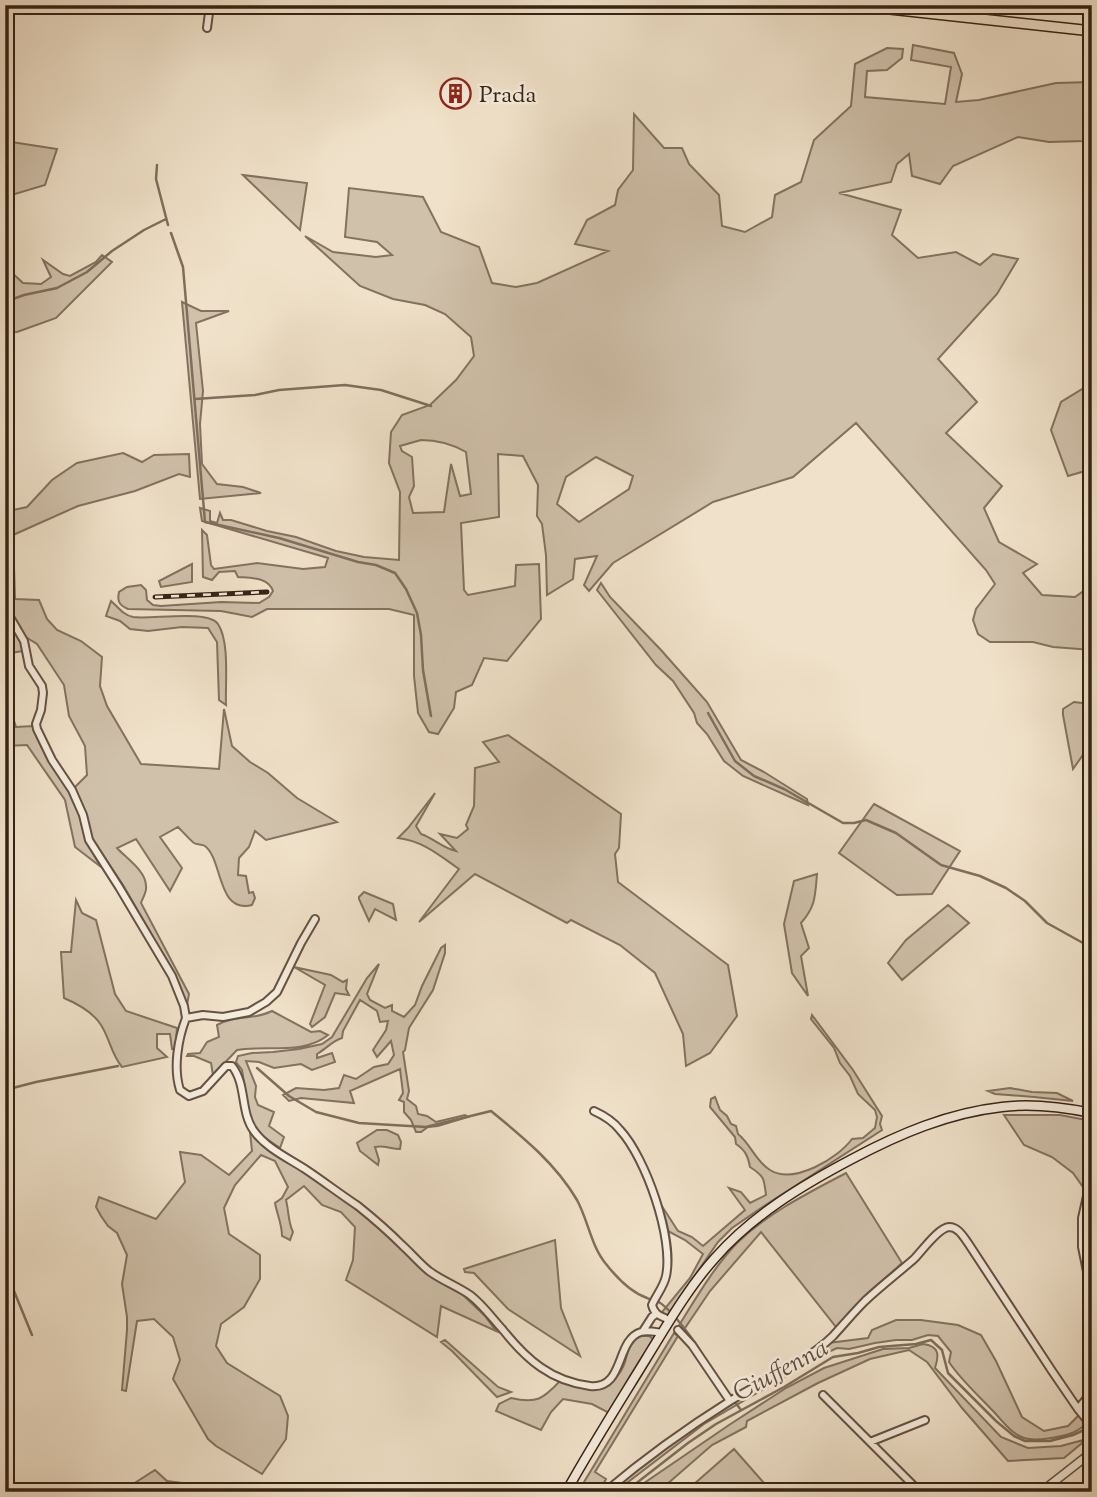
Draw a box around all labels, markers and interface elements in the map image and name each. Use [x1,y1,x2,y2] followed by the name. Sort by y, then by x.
[439,77,473,111] building icon: Prada
[479,79,537,113] place label: Prada
[727,1331,836,1412] water label: Ciuffenna

